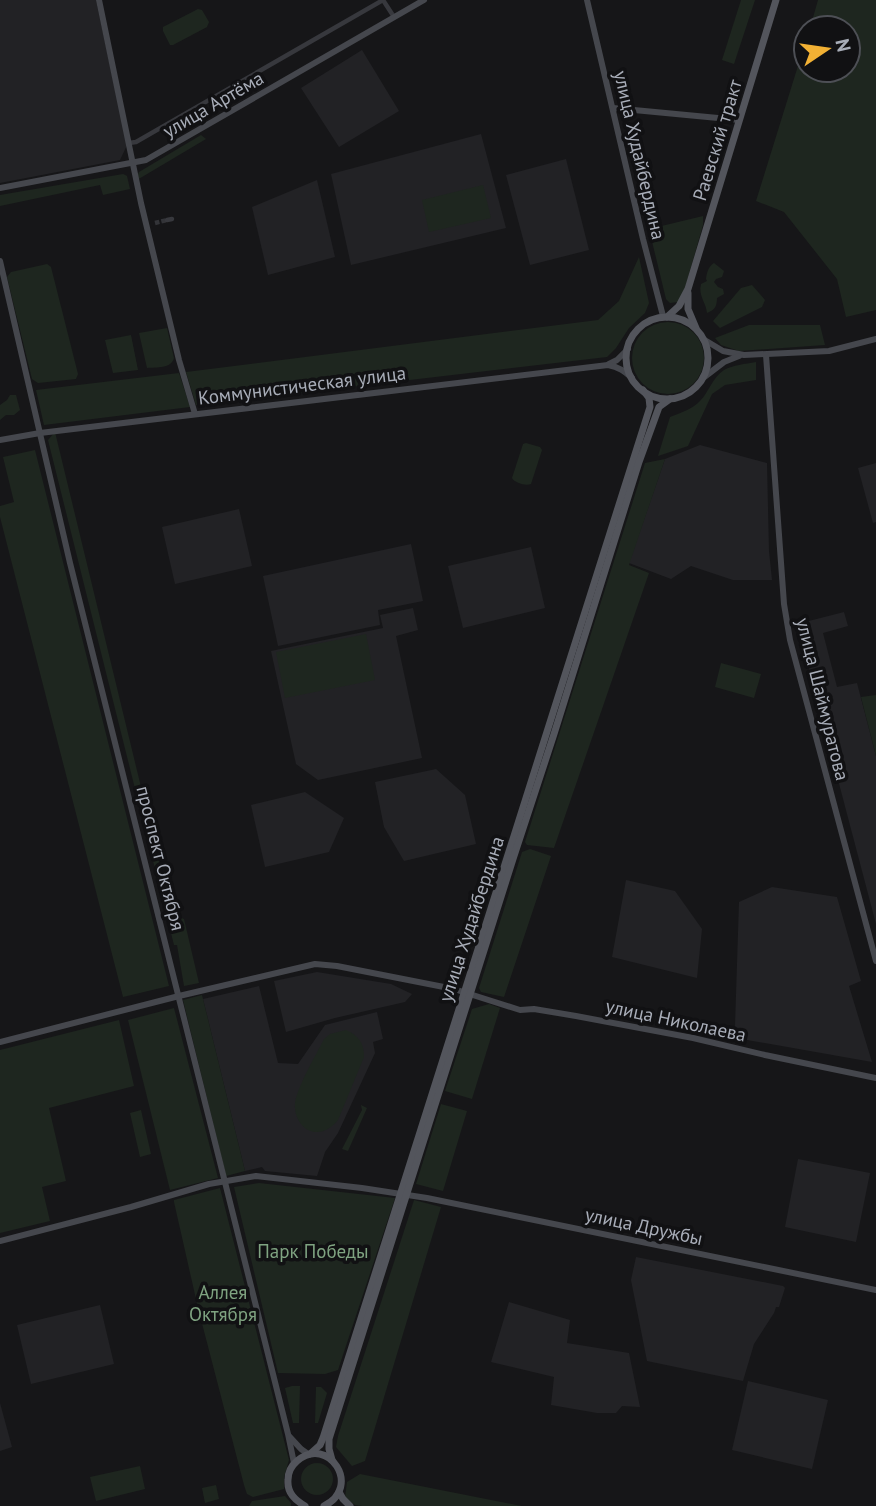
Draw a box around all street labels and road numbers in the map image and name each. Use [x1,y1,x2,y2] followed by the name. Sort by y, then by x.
[158,65,268,143] street label: улица Артёма
[609,68,671,242] street label: улица Худайбердина
[687,76,747,204] street label: Раевский тракт
[197,360,407,410] street label: Коммунистическая улица
[791,615,855,783] street label: улица Шаймуратова
[131,783,191,933] street label: проспект Октября
[433,833,509,1005] street label: улица Худайбердина
[604,993,748,1047] street label: улица Николаева
[583,1202,705,1250] street label: улица Дружбы

